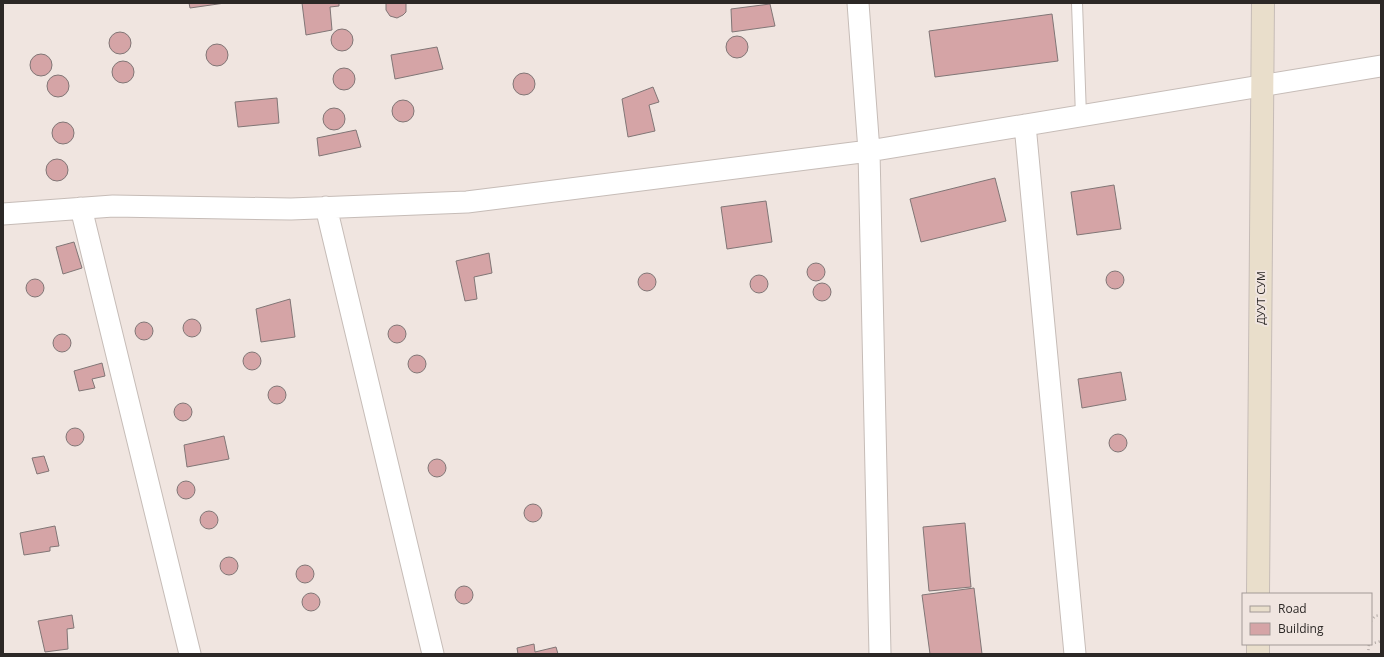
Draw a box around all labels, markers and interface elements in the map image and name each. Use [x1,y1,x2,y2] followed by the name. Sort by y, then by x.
[1253,271,1268,325] street label: ДУУТ СУМ
[1242,593,1372,645] legend
[1278,600,1307,617] text: Road
[1278,620,1324,637] text: Building

